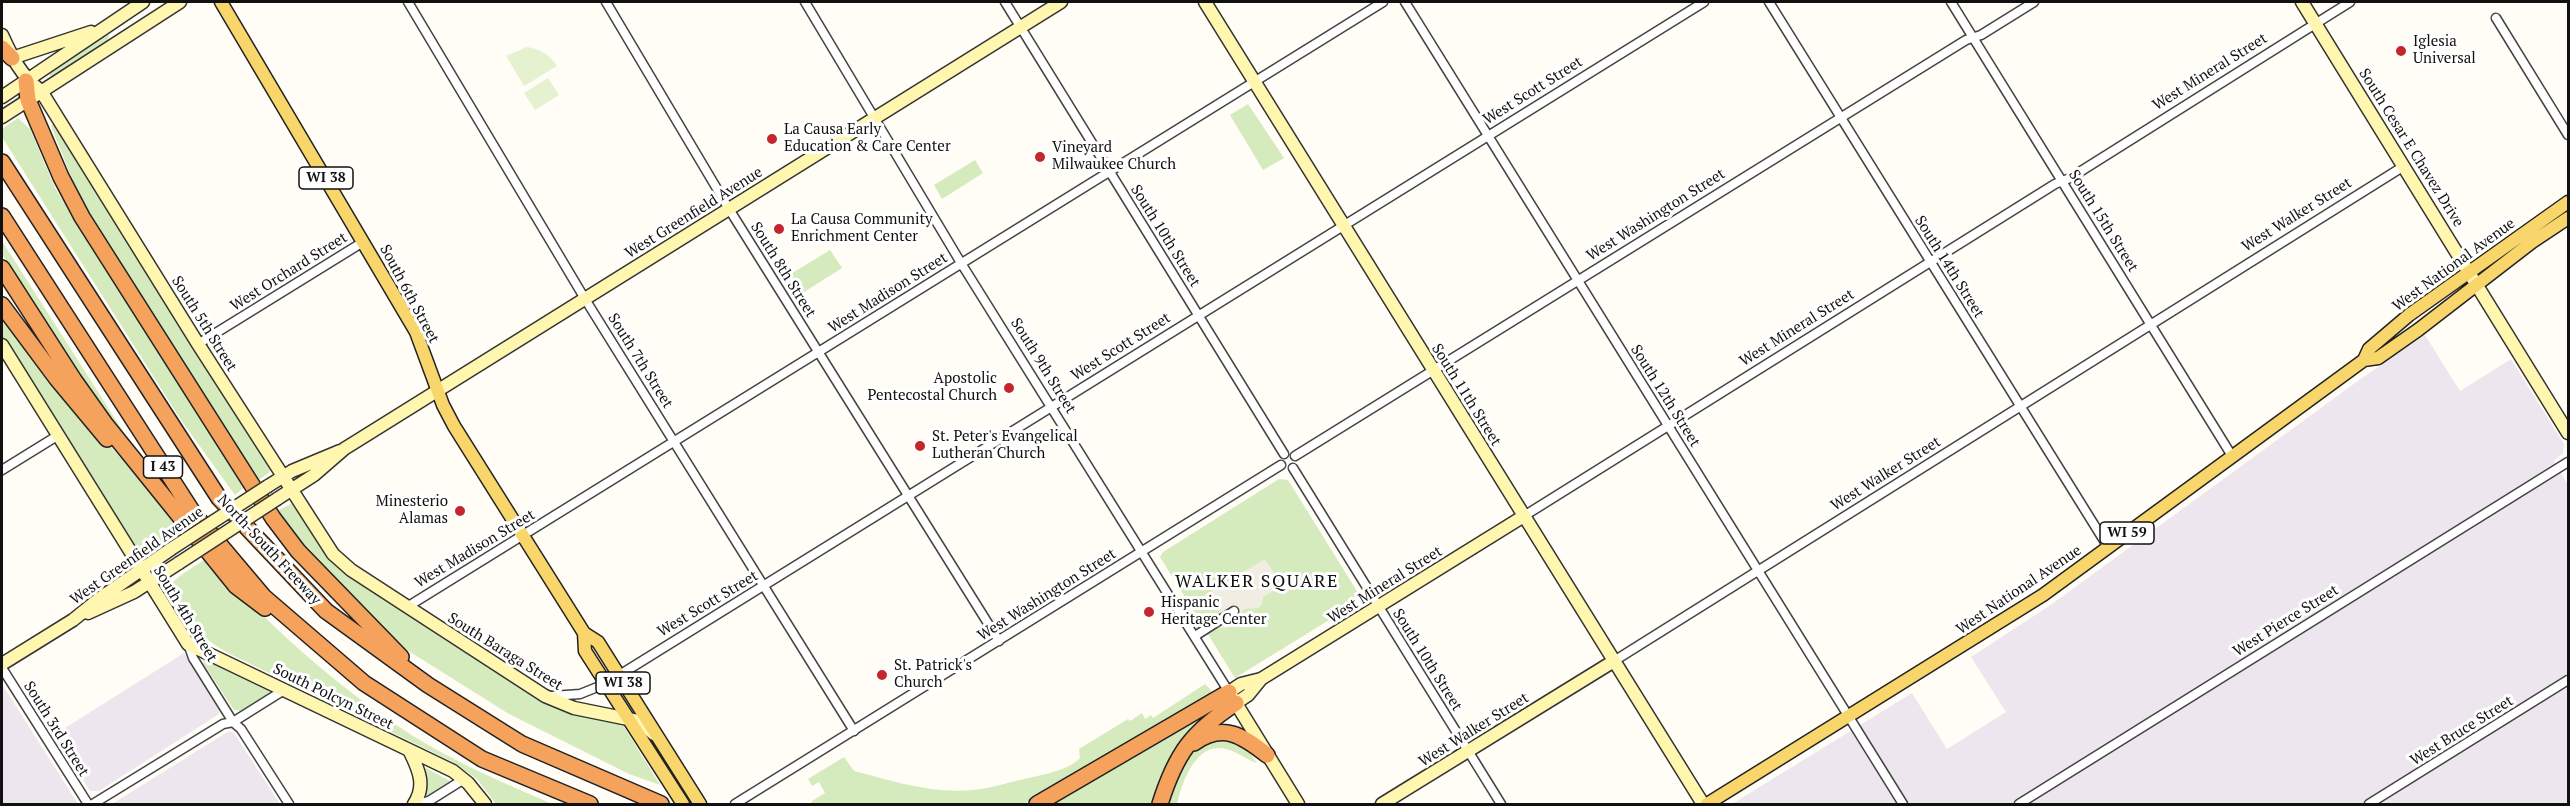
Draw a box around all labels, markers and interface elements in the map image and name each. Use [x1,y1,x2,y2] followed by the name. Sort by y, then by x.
[2149,29,2271,115] street label: West Mineral Street
[2413,33,2476,68] place label: Iglesia Universal
[2394,44,2408,58] marker: Iglesia Universal
[1480,53,1586,129] street label: West Scott Street
[2355,66,2467,230] street label: South Cesar E Chavez Drive
[784,121,951,156] place label: La Causa Early Education & Care Center
[765,132,779,146] marker: La Causa Early Education & Care Center
[1052,139,1176,174] place label: Vineyard Milwaukee Church
[1033,150,1047,164] marker: Vineyard Milwaukee Church
[622,163,766,263] street label: West Greenfield Avenue
[1583,165,1729,265] street label: West Washington Street
[299,167,353,189] road number: WI 38
[2064,167,2142,275] street label: South 15th Street
[2239,174,2355,256] street label: West Walker Street
[1126,182,1204,290] street label: South 10th Street
[791,211,933,246] place label: La Causa Community Enrichment Center
[1910,213,1988,321] street label: South 14th Street
[2389,215,2519,315] street label: West National Avenue
[746,219,820,321] street label: South 8th Street
[772,222,786,236] marker: La Causa Community Enrichment Center
[227,229,351,315] street label: West Orchard Street
[375,242,443,346] street label: South 6th Street
[825,249,951,337] street label: West Madison Street
[167,273,241,375] street label: South 5th Street
[1736,285,1858,371] street label: West Mineral Street
[1068,309,1174,385] street label: West Scott Street
[604,310,676,412] street label: South 7th Street
[1006,315,1080,417] street label: South 9th Street
[1427,341,1505,449] street label: South 11th Street
[1626,342,1704,450] street label: South 12th Street
[868,370,997,405] place label: Apostolic Pentecostal Church
[1002,381,1016,395] marker: Apostolic Pentecostal Church
[932,428,1078,463] place label: St. Peter's Evangelical Lutheran Church
[1828,433,1944,515] street label: West Walker Street
[913,439,927,453] marker: St. Peter's Evangelical Lutheran Church
[144,456,182,478] road number: I 43
[213,491,325,609] street label: North-South Freeway
[376,493,448,528] place label: Minesterio Alamas
[67,503,207,609] street label: West Greenfield Avenue
[453,504,467,518] marker: Minesterio Alamas
[412,506,538,592] street label: West Madison Street
[2100,522,2154,544] road number: WI 59
[1953,541,2085,639] street label: West National Avenue
[1324,542,1446,628] street label: West Mineral Street
[974,545,1120,645] street label: West Washington Street
[149,563,221,665] street label: South 4th Street
[655,567,761,641] street label: West Scott Street
[1175,571,1339,593] district label: WALKER SQUARE
[2230,581,2342,661] street label: West Pierce Street
[1161,594,1267,629] place label: Hispanic Heritage Center
[1142,605,1156,619] marker: Hispanic Heritage Center
[1388,606,1466,714] street label: South 10th Street
[444,609,566,695] street label: South Baraga Street
[894,657,972,692] place label: St. Patrick's Church
[270,660,396,734] street label: South Polcyn Street
[875,668,889,682] marker: St. Patrick's Church
[596,672,650,694] road number: WI 38
[20,678,92,780] street label: South 3rd Street
[1416,689,1532,771] street label: West Walker Street
[2407,692,2517,770] street label: West Bruce Street

